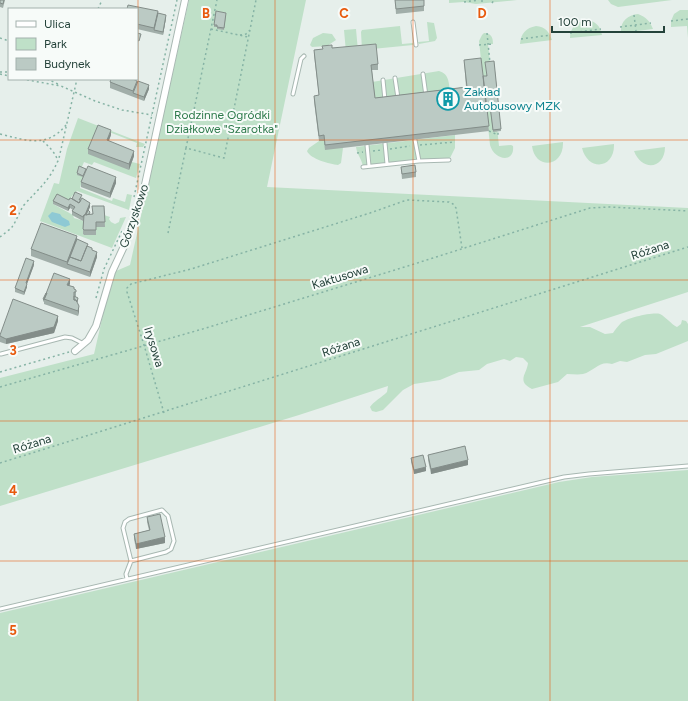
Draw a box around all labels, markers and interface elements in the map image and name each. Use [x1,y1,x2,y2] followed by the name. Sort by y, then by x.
[202,6,210,21] text: B
[339,6,349,21] text: C
[477,6,487,21] text: D
[8,8,138,80] legend
[552,8,664,34] scale bar
[558,15,592,29] text: 100 m
[44,17,71,31] text: Ulica
[44,37,67,51] text: Park
[44,57,91,71] text: Budynek
[464,85,561,113] place label: Zakład Autobusowy MZK
[435,86,461,112] building icon: Zakład Autobusowy MZK
[166,108,278,136] park label: Rodzinne Ogródki Działkowe "Szarotka"
[117,182,151,250] street label: Górzyskowo
[9,203,17,218] text: 2
[629,237,671,263] street label: Różana
[310,262,370,292] street label: Kaktusowa
[141,325,167,369] street label: Irysowa
[320,334,362,360] street label: Różana
[9,343,17,358] text: 3
[11,432,53,456] street label: Różana
[9,483,17,498] text: 4
[9,623,17,638] text: 5

